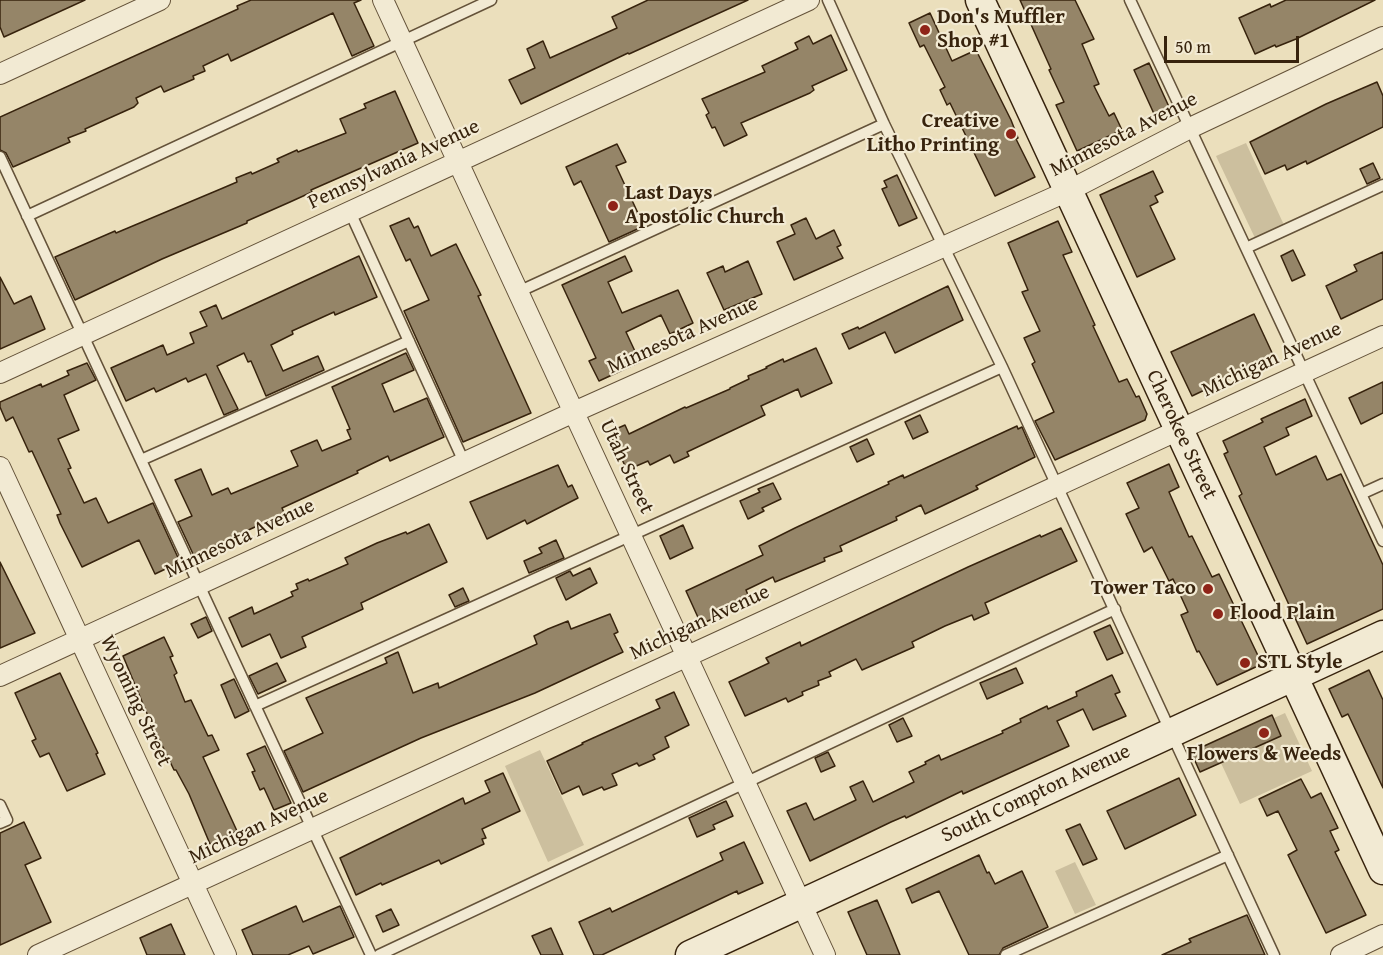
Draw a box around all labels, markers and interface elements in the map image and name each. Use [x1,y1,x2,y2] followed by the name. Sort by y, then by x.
[937,5,1065,55] place label: Don's Muffler Shop #1
[918,23,932,37] marker: Don's Muffler Shop #1
[1167,24,1302,62] scale bar
[1175,33,1211,60] text: 50 m
[1046,87,1202,183] street label: Minnesota Avenue
[867,109,999,159] place label: Creative Litho Printing
[304,114,484,216] street label: Pennsylvania Avenue
[1004,127,1018,141] marker: Creative Litho Printing
[625,181,784,231] place label: Last Days Apostolic Church
[606,199,620,213] marker: Last Days Apostolic Church
[604,292,762,380] street label: Minnesota Avenue
[1198,317,1346,403] street label: Michigan Avenue
[1140,366,1222,504] street label: Cherokee Street
[593,416,659,518] street label: Utah Street
[161,493,319,585] street label: Minnesota Avenue
[1091,576,1196,602] place label: Tower Taco
[626,580,774,666] street label: Michigan Avenue
[1201,582,1215,596] marker: Tower Taco
[1230,601,1335,627] place label: Flood Plain
[1211,607,1225,621] marker: Flood Plain
[94,631,176,771] street label: Wyoming Street
[1257,650,1343,676] place label: STL Style
[1238,656,1252,670] marker: STL Style
[1257,726,1271,740] marker: Flowers & Weeds
[937,739,1135,849] street label: South Compton Avenue
[1187,742,1341,768] place label: Flowers & Weeds
[185,784,333,870] street label: Michigan Avenue

